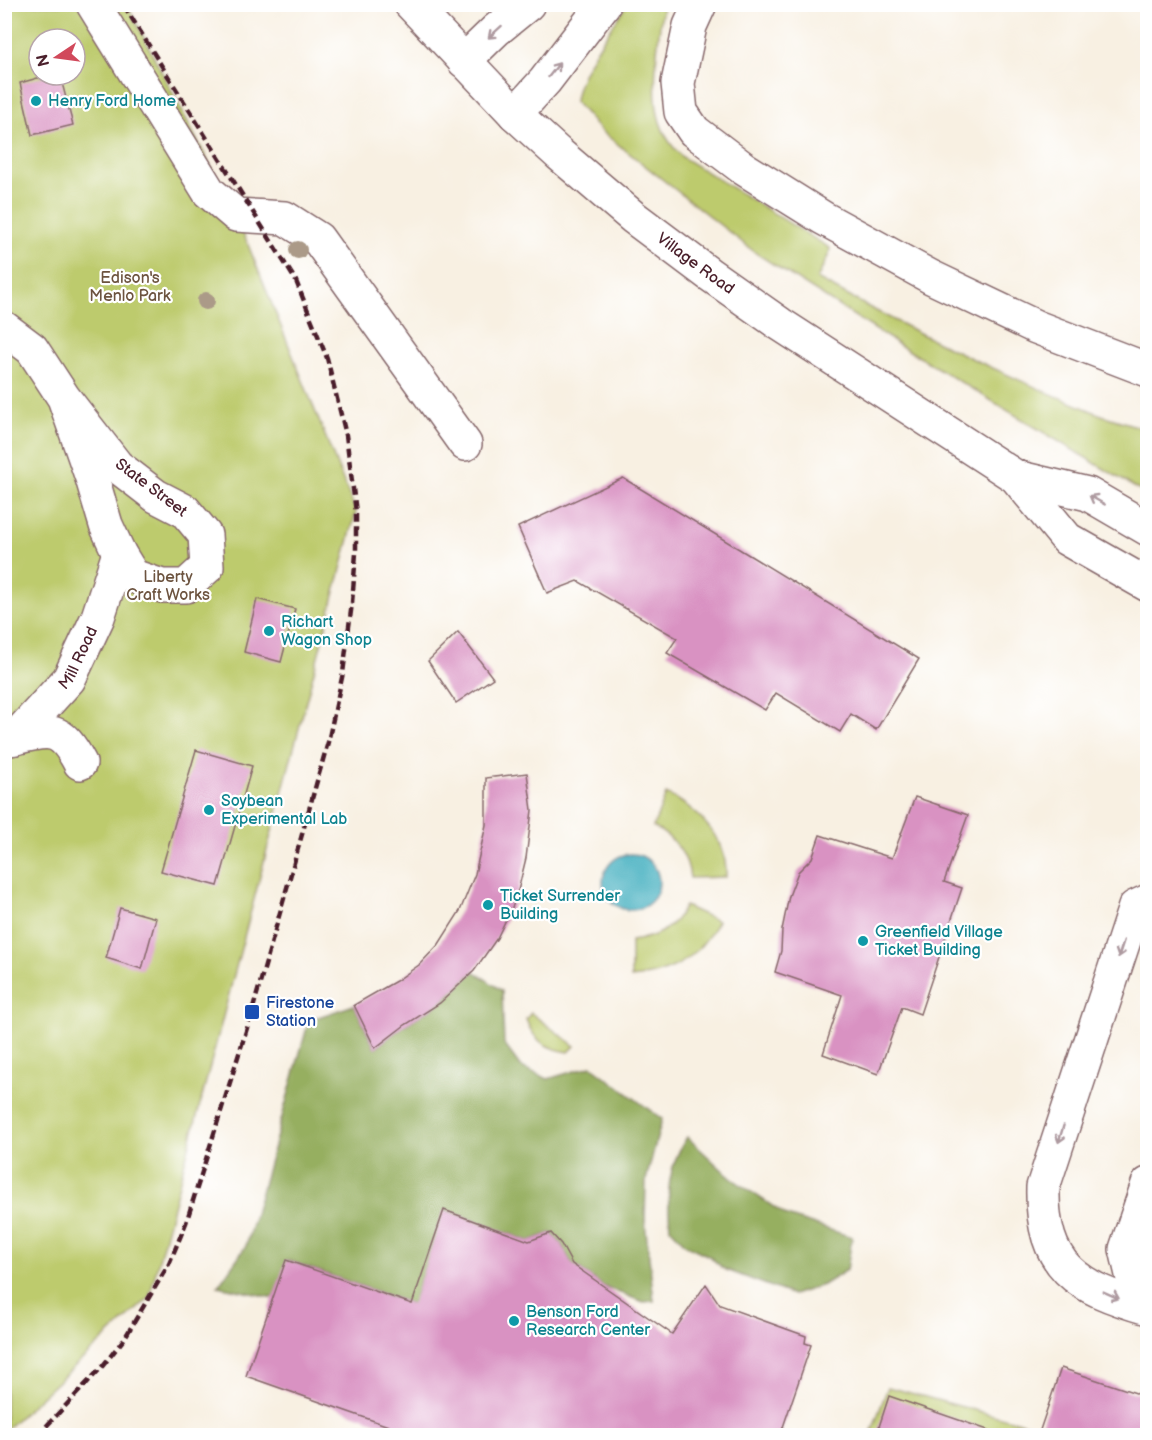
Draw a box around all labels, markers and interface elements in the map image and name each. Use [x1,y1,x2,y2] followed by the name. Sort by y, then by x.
[488,25,503,39] one-way arrow
[27,27,87,87] north arrow
[33,52,54,68] text: N
[547,62,560,78] one-way arrow
[48,92,176,111] place label: Henry Ford Home
[29,94,43,108] marker: Henry Ford Home
[653,229,738,298] street label: Village Road
[89,269,171,306] park label: Edison's Menlo Park
[111,455,191,521] street label: State Street
[1089,493,1106,505] one-way arrow
[126,568,210,605] park label: Liberty Craft Works
[281,613,372,650] place label: Richart Wagon Shop
[55,624,102,694] street label: Mill Road
[262,624,276,638] marker: Richart Wagon Shop
[221,792,347,829] place label: Soybean Experimental Lab
[202,803,216,817] marker: Soybean Experimental Lab
[500,887,620,924] place label: Ticket Surrender Building
[481,898,495,912] marker: Ticket Surrender Building
[875,923,1003,960] place label: Greenfield Village Ticket Building
[856,934,870,948] marker: Greenfield Village Ticket Building
[1115,939,1126,958] one-way arrow
[266,994,335,1031] place label: Firestone Station
[243,1003,261,1021] marker: Firestone Station
[1054,1124,1065,1143] one-way arrow
[1101,1290,1119,1302] one-way arrow
[526,1303,650,1340] place label: Benson Ford Research Center
[507,1314,521,1328] marker: Benson Ford Research Center

